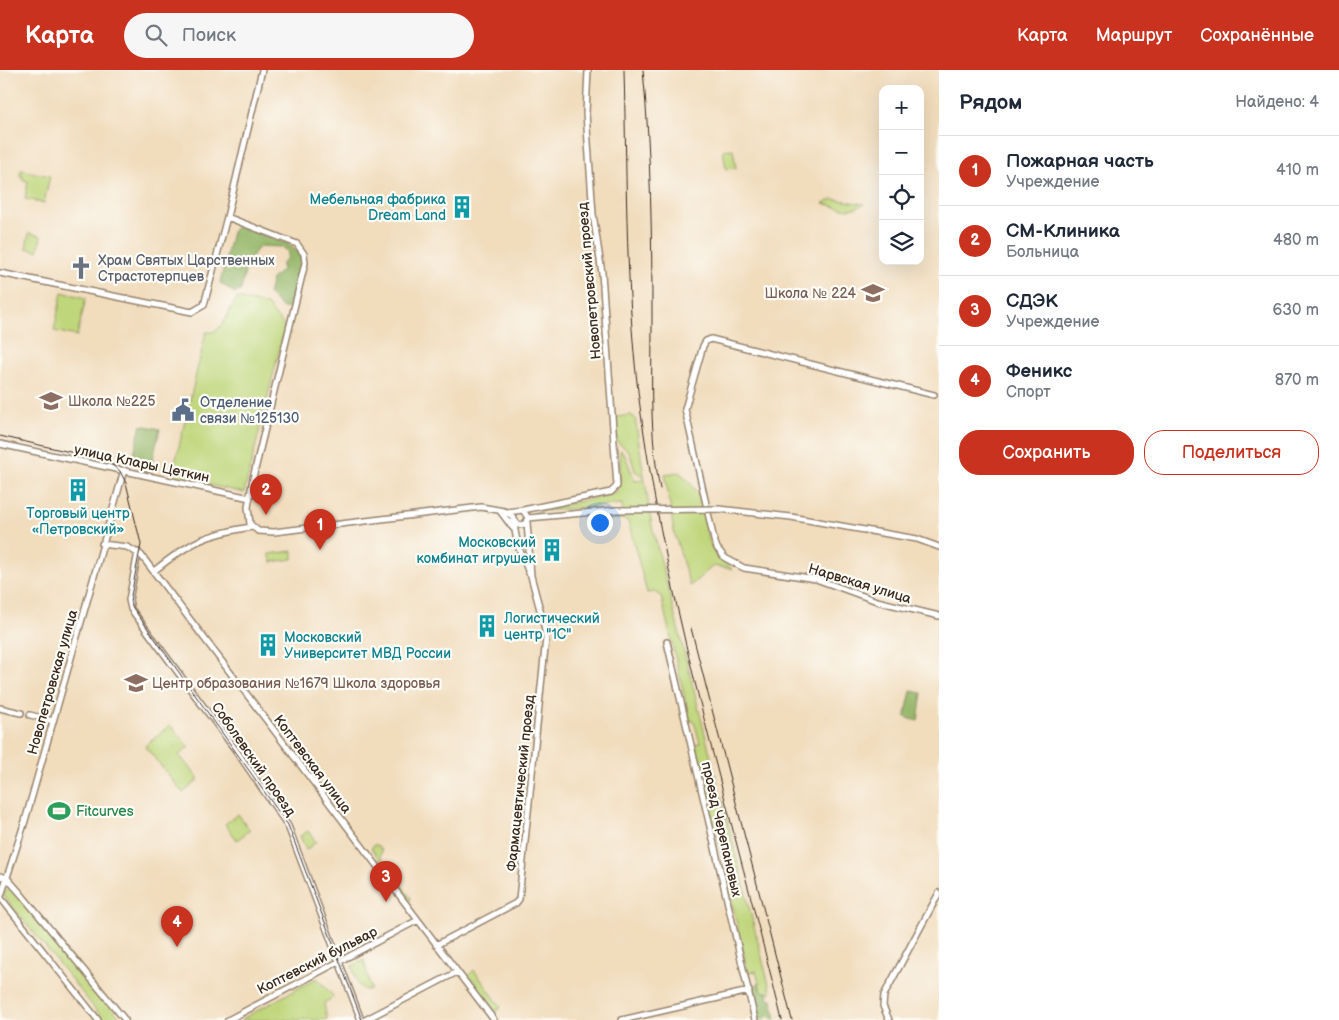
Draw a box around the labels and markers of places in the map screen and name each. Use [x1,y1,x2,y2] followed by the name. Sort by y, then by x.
[310,191,447,224] place label: Мебельная фабрика Dream Land
[449,194,475,220] building icon: Мебельная фабрика Dream Land
[98,252,275,285] place label: Храм Святых Царственных Страстотерпцев
[68,255,94,281] church icon: Храм Святых Царственных Страстотерпцев
[860,280,886,306] school or university icon: Школа № 224
[764,285,856,302] place label: Школа № 224
[38,388,64,414] school or university icon: Школа №225
[68,393,156,410] place label: Школа №225
[200,394,299,427] place label: Отделение связи №125130
[170,397,196,423] public building icon: Отделение связи №125130
[250,474,282,515] pin: 2
[65,477,91,503] building icon: Торговый центр «Петровский»
[26,505,130,538] place label: Торговый центр «Петровский»
[304,509,336,550] pin: 1
[417,534,537,567] place label: Московский комбинат игрушек
[539,537,565,563] building icon: Московский комбинат игрушек
[503,610,600,643] place label: Логистический центр "1С"
[474,613,500,639] building icon: Логистический центр "1С"
[284,629,451,662] place label: Московский Университет МВД России
[255,632,281,658] building icon: Московский Университет МВД России
[123,670,149,696] school or university icon: Центр образования №1679 Школа здоровья
[152,675,440,692] place label: Центр образования №1679 Школа здоровья
[46,798,72,824] sports icon: Fitcurves
[76,803,134,820] place label: Fitcurves
[370,861,402,902] pin: 3
[161,906,193,947] pin: 4

